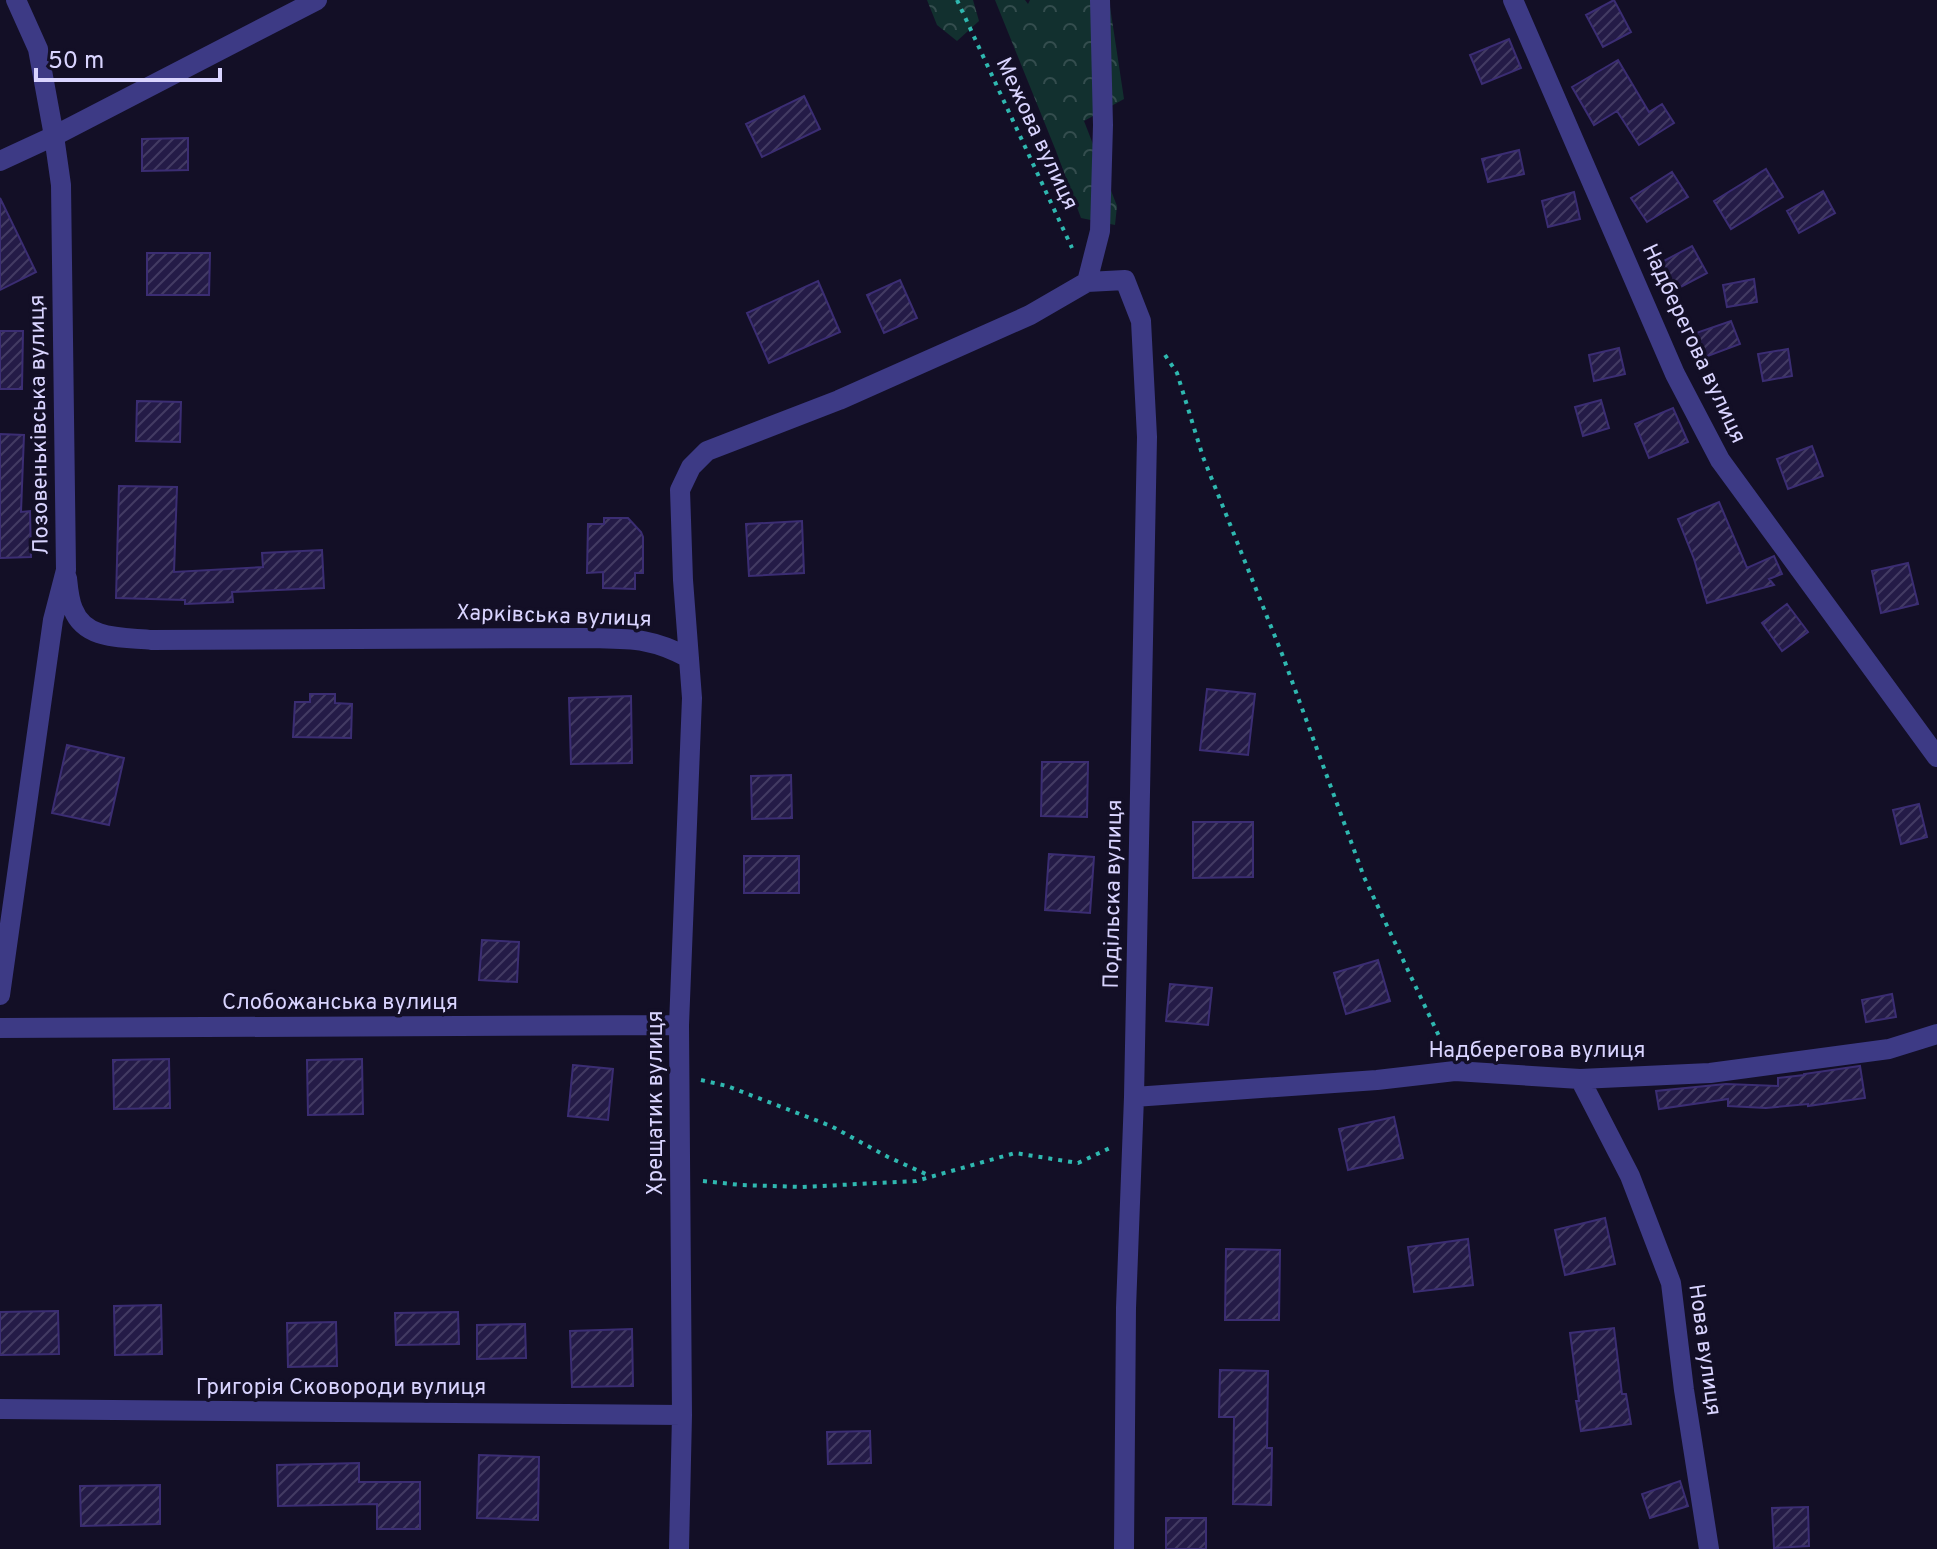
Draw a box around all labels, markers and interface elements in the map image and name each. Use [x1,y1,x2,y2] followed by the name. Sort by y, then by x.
[36,32,220,82] scale bar
[48,47,104,77] text: 50 m
[989,53,1083,215] street label: Межова вулиця
[1635,240,1751,448] street label: Надберегова вулиця
[24,294,56,556] street label: Лозовеньківська вулиця
[456,600,652,634] street label: Харківська вулиця
[1099,799,1129,989] street label: Подільска вулиця
[222,990,458,1017] street label: Слобожанська вулиця
[643,1011,670,1195] street label: Хрещатик вулиця
[1429,1038,1645,1065] street label: Надберегова вулиця
[1681,1282,1727,1418] street label: Нова вулиця
[196,1375,486,1402] street label: Григорія Сковороди вулиця

